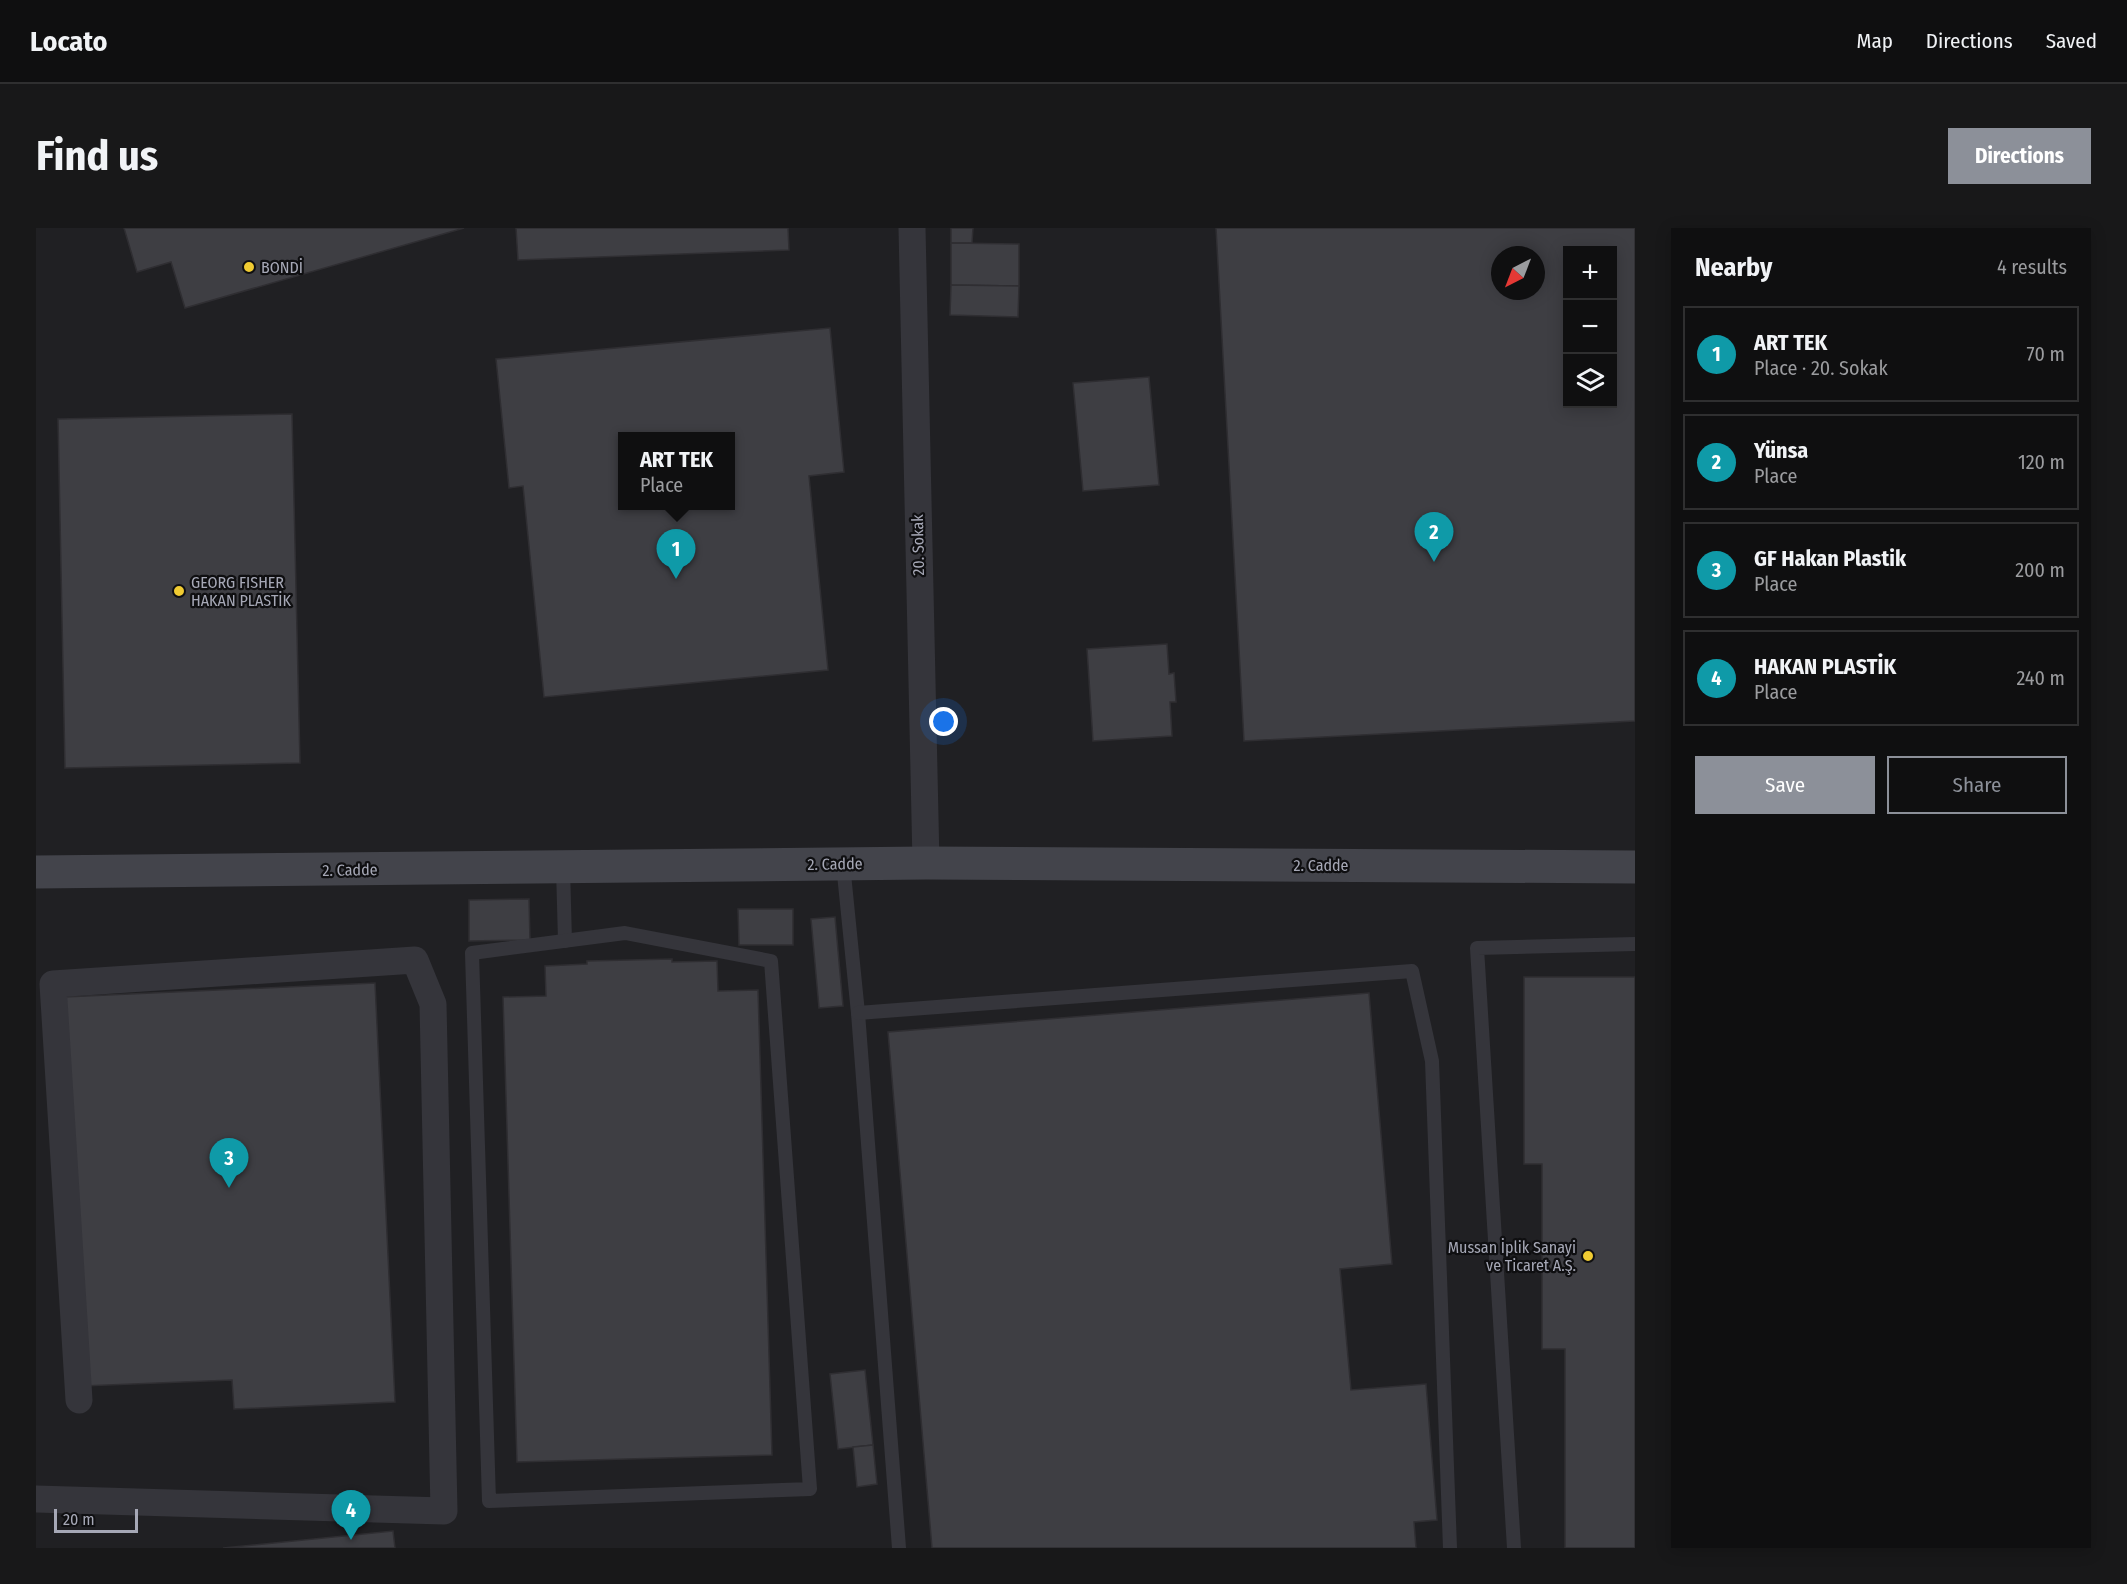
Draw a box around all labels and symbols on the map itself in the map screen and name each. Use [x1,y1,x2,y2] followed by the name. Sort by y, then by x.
[1491,246,1545,300] north arrow
[261,258,303,277] place label: BONDİ
[242,260,256,274] marker: BONDİ
[1414,512,1454,562] pin: 2
[908,514,928,576] street label: 20. Sokak
[656,530,696,579] pin: 1
[191,573,292,610] place label: GEORG FISHER HAKAN PLASTİK
[172,584,186,598] marker: GEORG FISHER HAKAN PLASTİK
[929,707,958,736] your location
[807,854,863,874] street label: 2. Cadde
[1293,856,1349,875] street label: 2. Cadde
[322,860,378,880] street label: 2. Cadde
[210,1138,248,1188] pin: 3
[1448,1238,1576,1275] place label: Mussan İplik Sanayi ve Ticaret A.Ş.
[1581,1249,1595,1263] marker: Mussan İplik Sanayi ve Ticaret A.Ş.
[332,1490,370,1540] pin: 4
[54,1506,138,1534] scale bar

